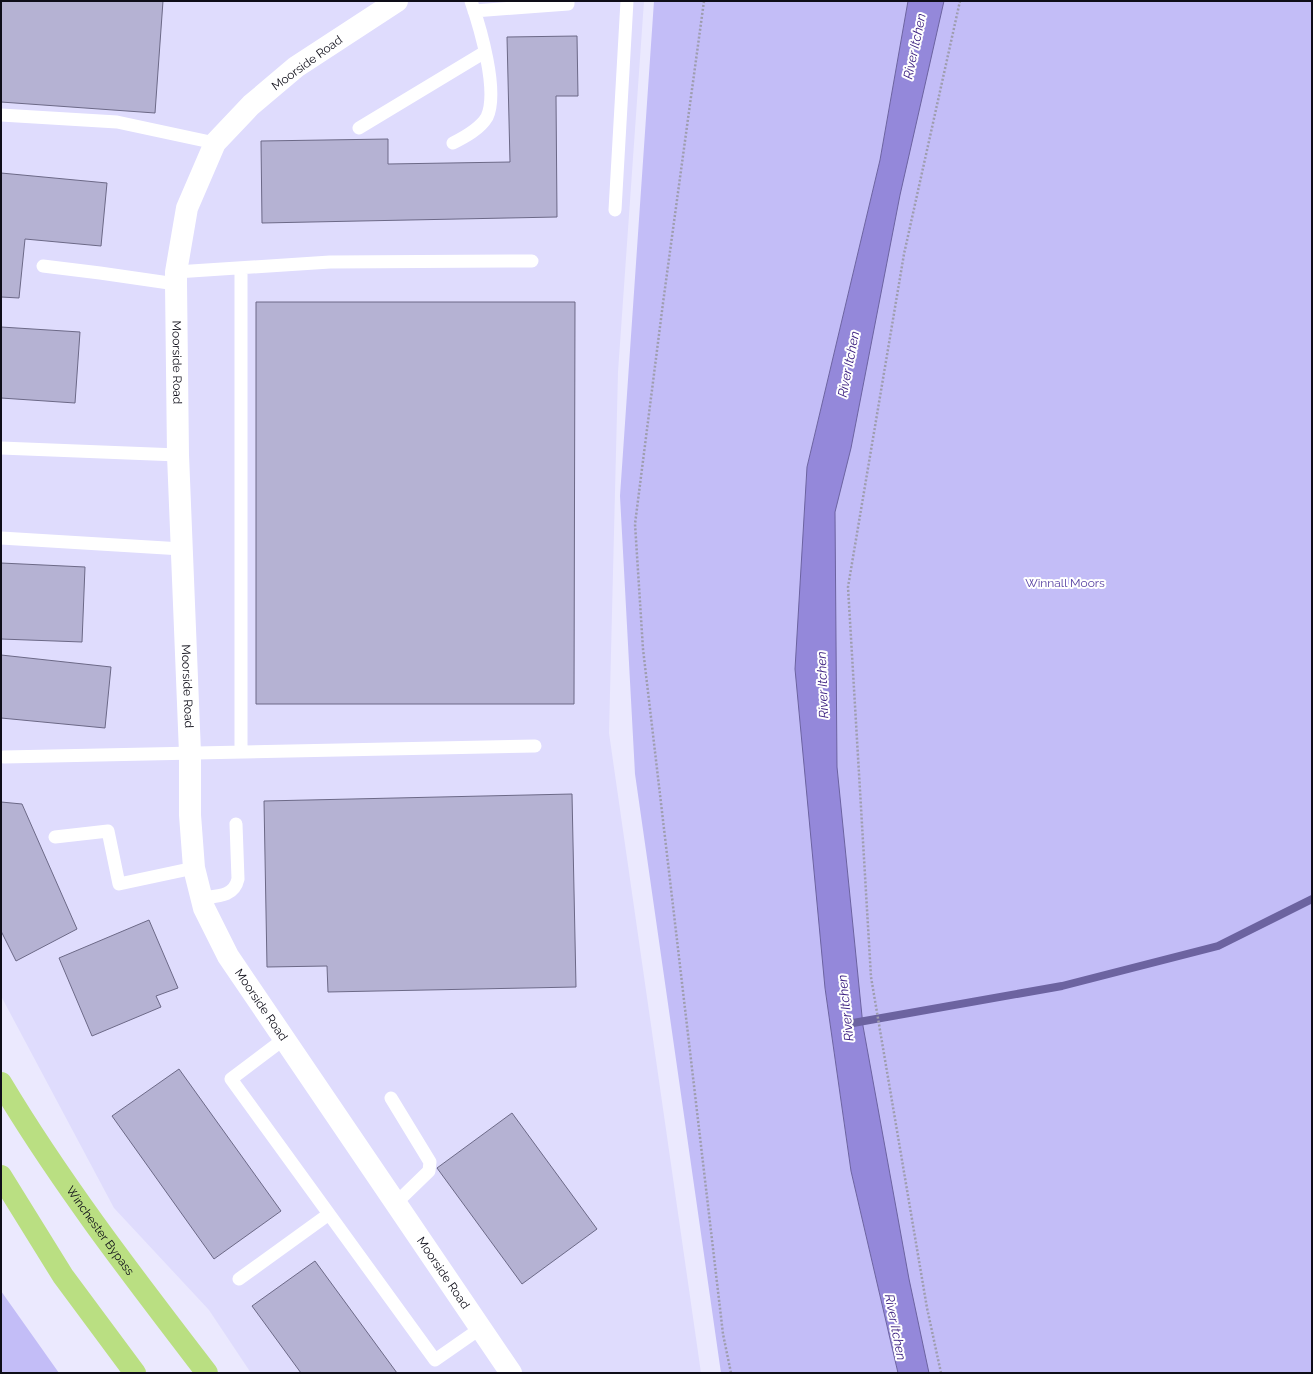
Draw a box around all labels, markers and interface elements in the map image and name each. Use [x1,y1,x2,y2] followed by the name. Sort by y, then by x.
[900,12,929,80] water label: River Itchen
[269,33,345,93] street label: Moorside Road
[169,320,184,404] street label: Moorside Road
[835,330,862,398] water label: River Itchen
[1025,576,1105,590] park label: Winnall Moors
[179,644,196,728] street label: Moorside Road
[814,651,831,719] water label: River Itchen
[232,966,290,1043] street label: Moorside Road
[835,974,856,1042] water label: River Itchen
[63,1184,137,1278] street label: Winchester Bypass
[414,1234,472,1312] street label: Moorside Road
[882,1293,909,1361] water label: River Itchen

